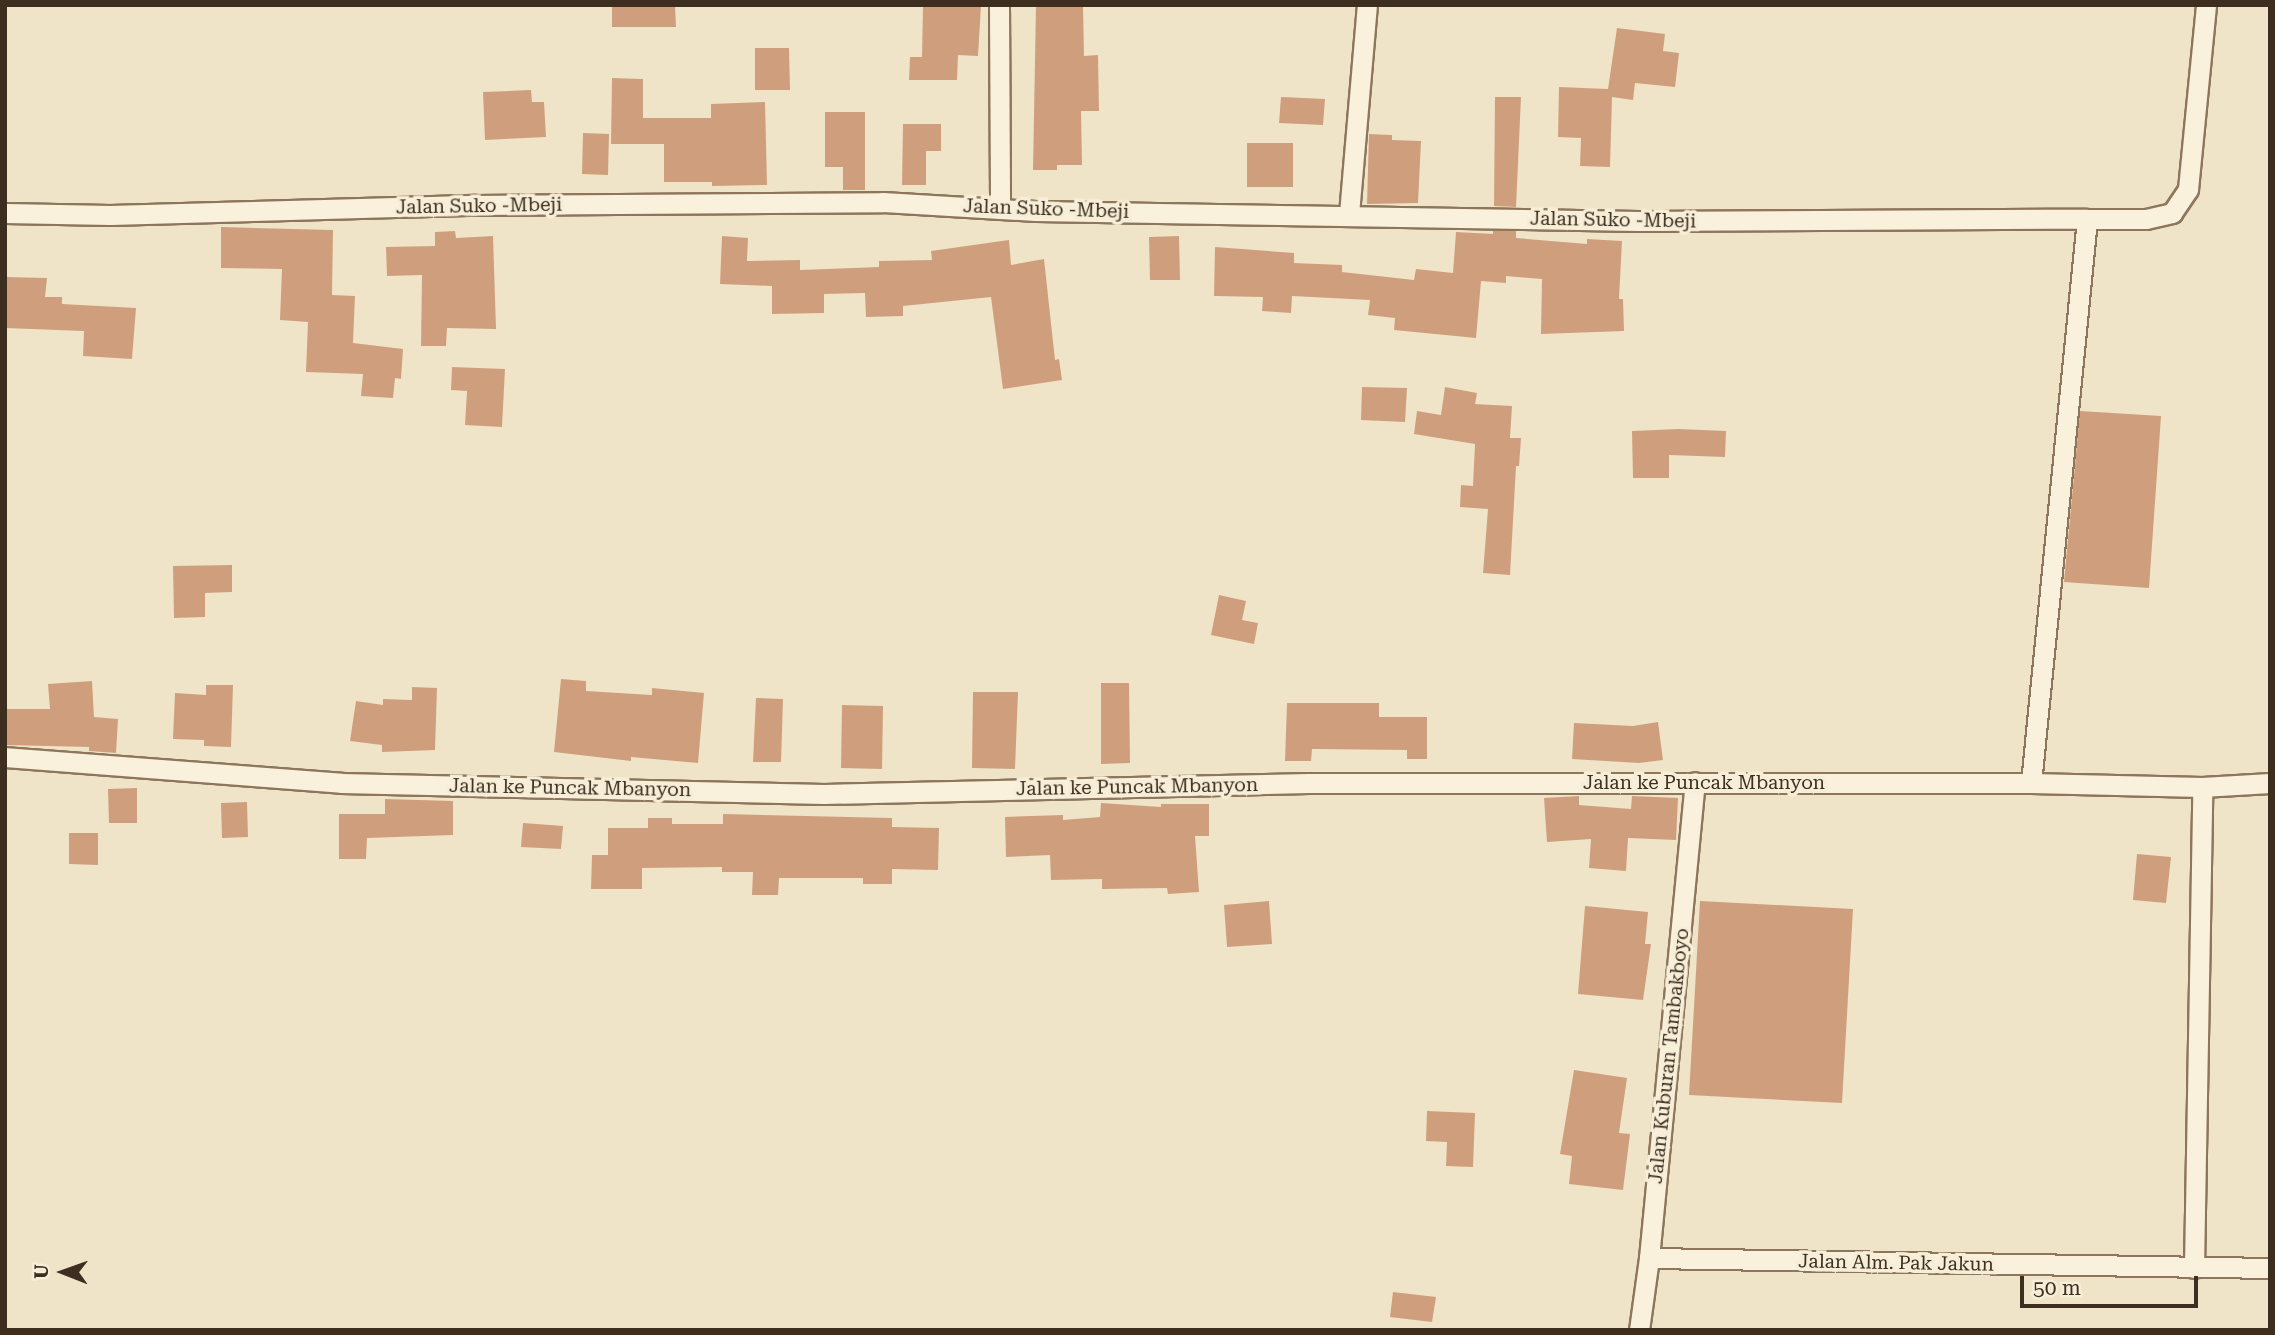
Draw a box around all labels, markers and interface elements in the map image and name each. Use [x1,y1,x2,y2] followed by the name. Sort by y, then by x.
[396,193,562,219] street label: Jalan Suko -Mbeji
[962,195,1130,223] street label: Jalan Suko -Mbeji
[1530,207,1696,233] street label: Jalan Suko -Mbeji
[1583,772,1825,794] street label: Jalan ke Puncak Mbanyon
[1016,773,1258,801] street label: Jalan ke Puncak Mbanyon
[449,774,691,802] street label: Jalan ke Puncak Mbanyon
[1644,927,1694,1185] street label: Jalan Kuburan Tambakboyo
[28,1237,98,1307] north arrow
[1798,1250,1994,1276] street label: Jalan Alm. Pak Jakun
[2023,1262,2202,1306] scale bar
[30,1264,53,1279] text: U
[2033,1276,2081,1300] text: 50 m

